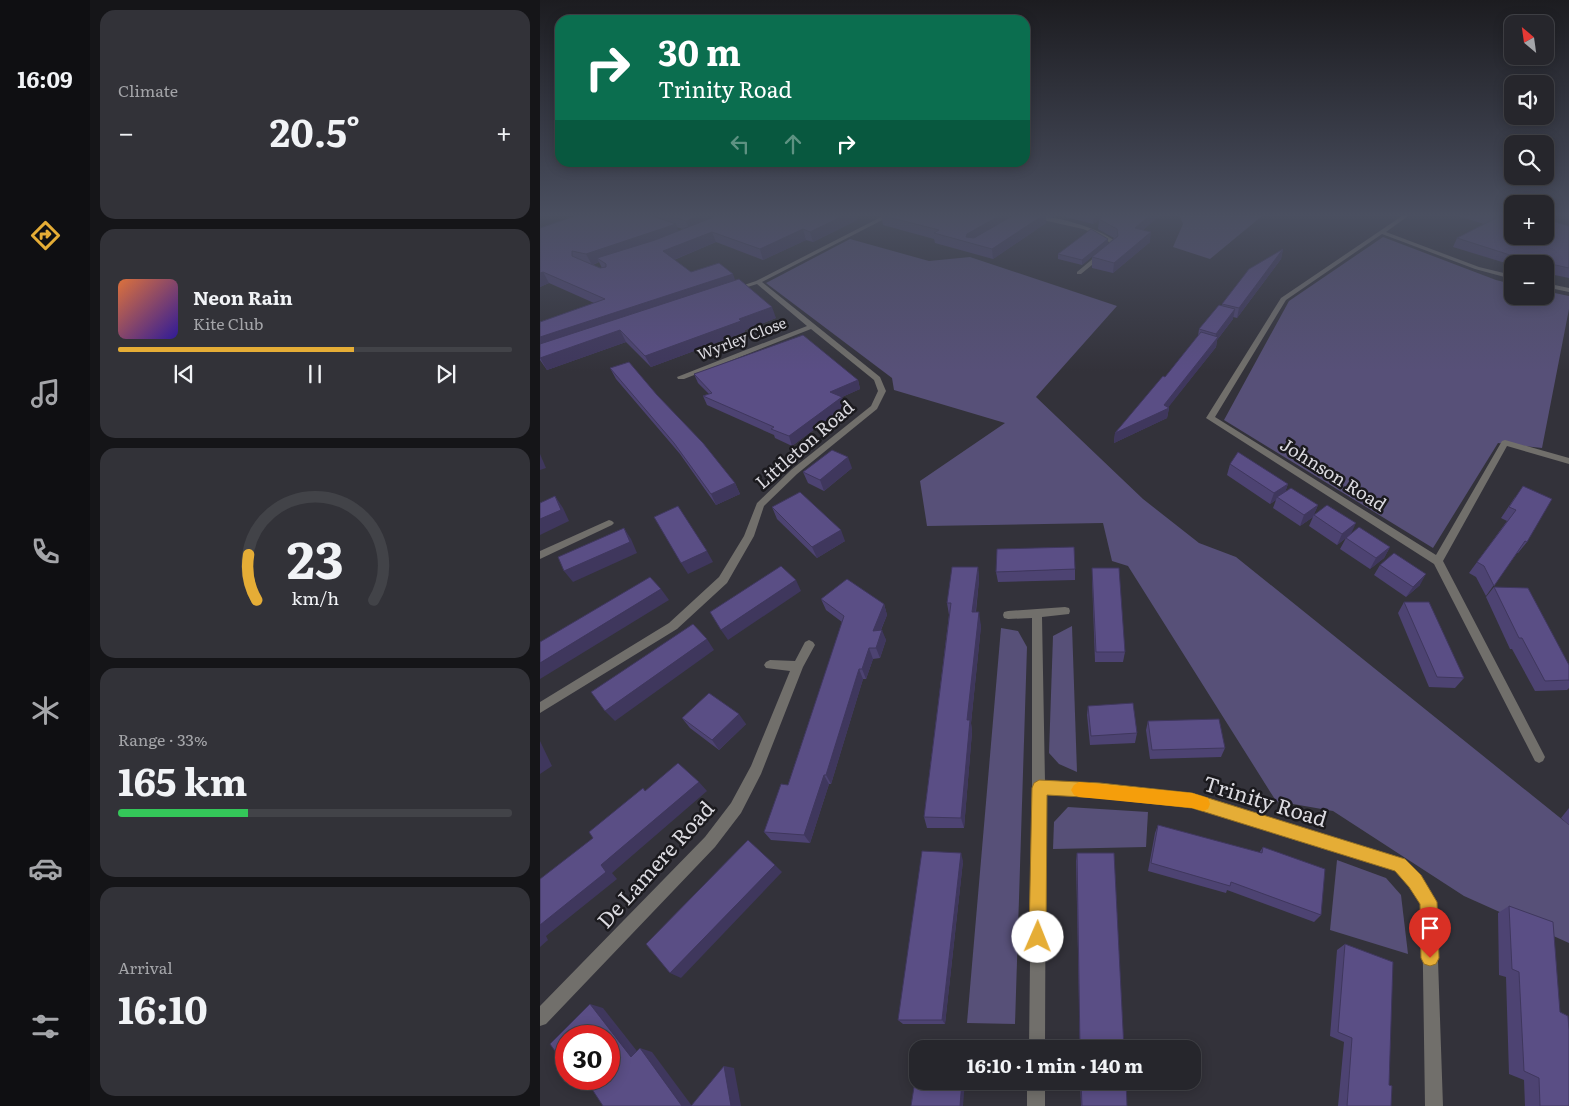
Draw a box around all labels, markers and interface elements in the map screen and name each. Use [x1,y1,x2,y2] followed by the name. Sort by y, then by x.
[1504,15,1554,65] north arrow
[1504,15,1554,305] map controls
[658,25,741,77] text: 30 m
[575,35,640,100] icon: right
[17,62,73,95] text: 16:09
[658,72,792,105] text: Trinity Road
[1504,75,1554,125] button: sound
[118,78,178,102] text: Climate
[270,102,360,159] text: 20.5°
[118,110,134,152] text: −
[496,110,512,152] text: +
[726,130,754,158] icon: left
[779,130,807,158] icon: ahead
[832,130,860,158] icon: right
[1504,135,1554,185] button: search
[1504,195,1554,245] button: +
[28,218,63,253] icon: directions
[1504,255,1554,305] button: −
[193,283,293,311] text: Neon Rain
[694,310,789,365] street label: Wyrley Close
[193,311,264,335] text: Kite Club
[170,360,198,388] icon: previous
[301,360,329,388] icon: pause
[432,360,460,388] icon: next
[28,376,63,411] icon: music
[749,393,859,494] street label: Littleton Road
[1275,430,1392,517] street label: Johnson Road
[287,518,343,595] text: 23
[28,534,63,569] icon: phone
[291,584,339,611] text: km/h
[28,693,63,728] icon: climate
[118,727,208,751] text: Range · 33%
[118,751,247,808] text: 165 km
[1200,766,1332,833] street label: Trinity Road
[588,793,720,934] street label: De Lamere Road
[28,851,63,886] icon: car
[1409,907,1451,958] pin
[1011,910,1063,962] position arrow
[1416,914,1444,942] icon: arrive
[118,955,173,979] text: Arrival
[118,979,208,1036] text: 16:10
[28,1009,63,1044] icon: filters
[555,1025,620,1090] speed limit sign: 30
[967,1051,1143,1079] text: 16:10 · 1 min · 140 m

